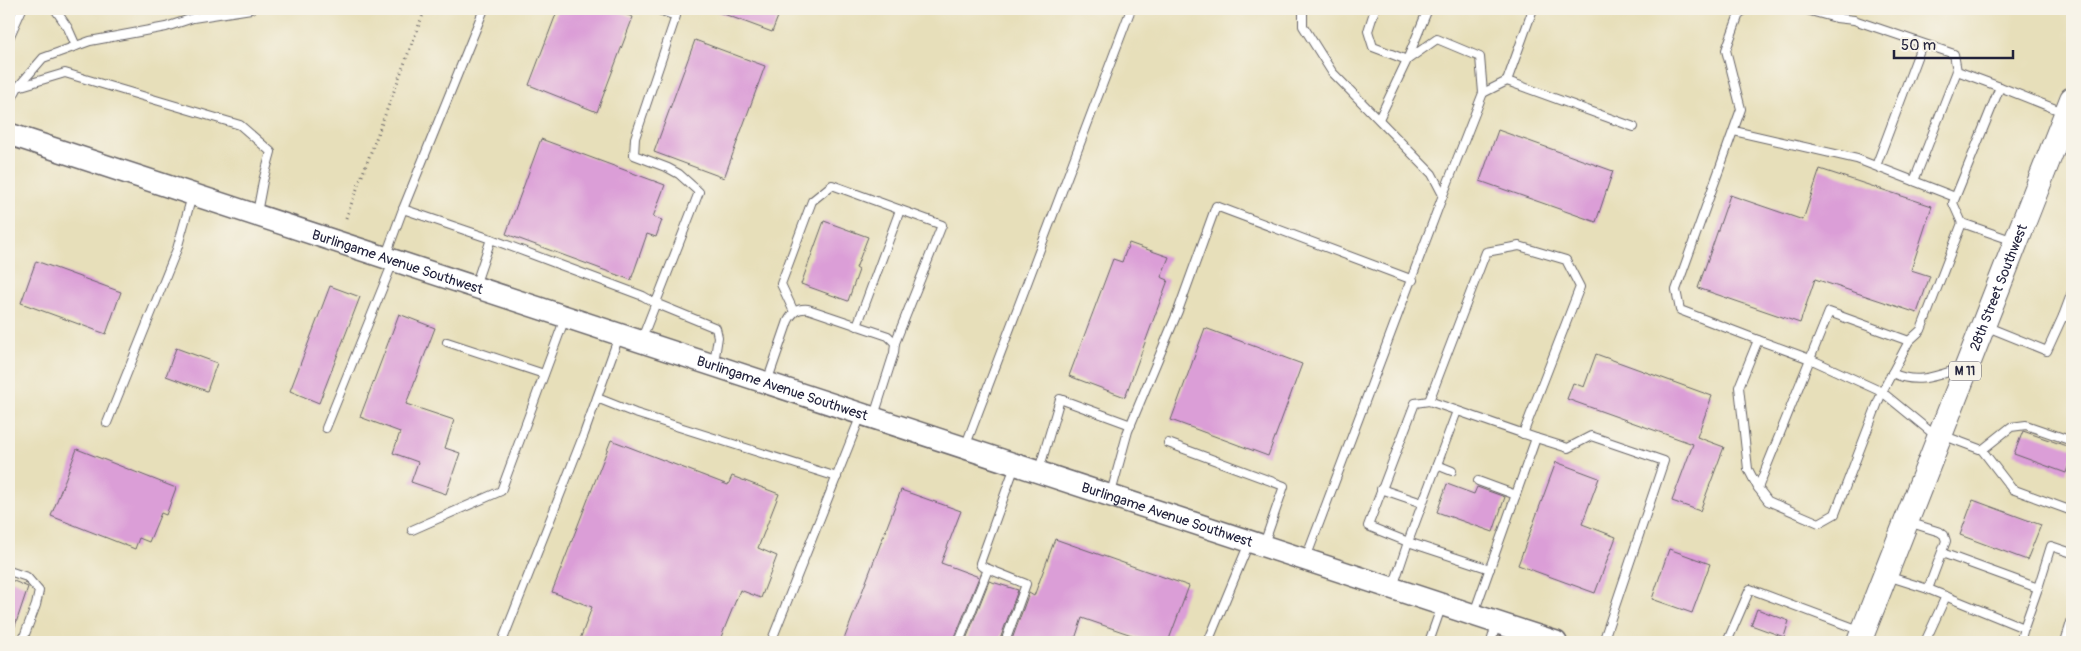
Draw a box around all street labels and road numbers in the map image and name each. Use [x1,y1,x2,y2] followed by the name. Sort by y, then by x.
[1966,221,2031,353] street label: 28th Street Southwest
[310,226,486,298] street label: Burlingame Avenue Southwest
[695,352,870,424] street label: Burlingame Avenue Southwest
[1949,362,1981,381] road number: M 11
[1079,478,1255,550] street label: Burlingame Avenue Southwest

